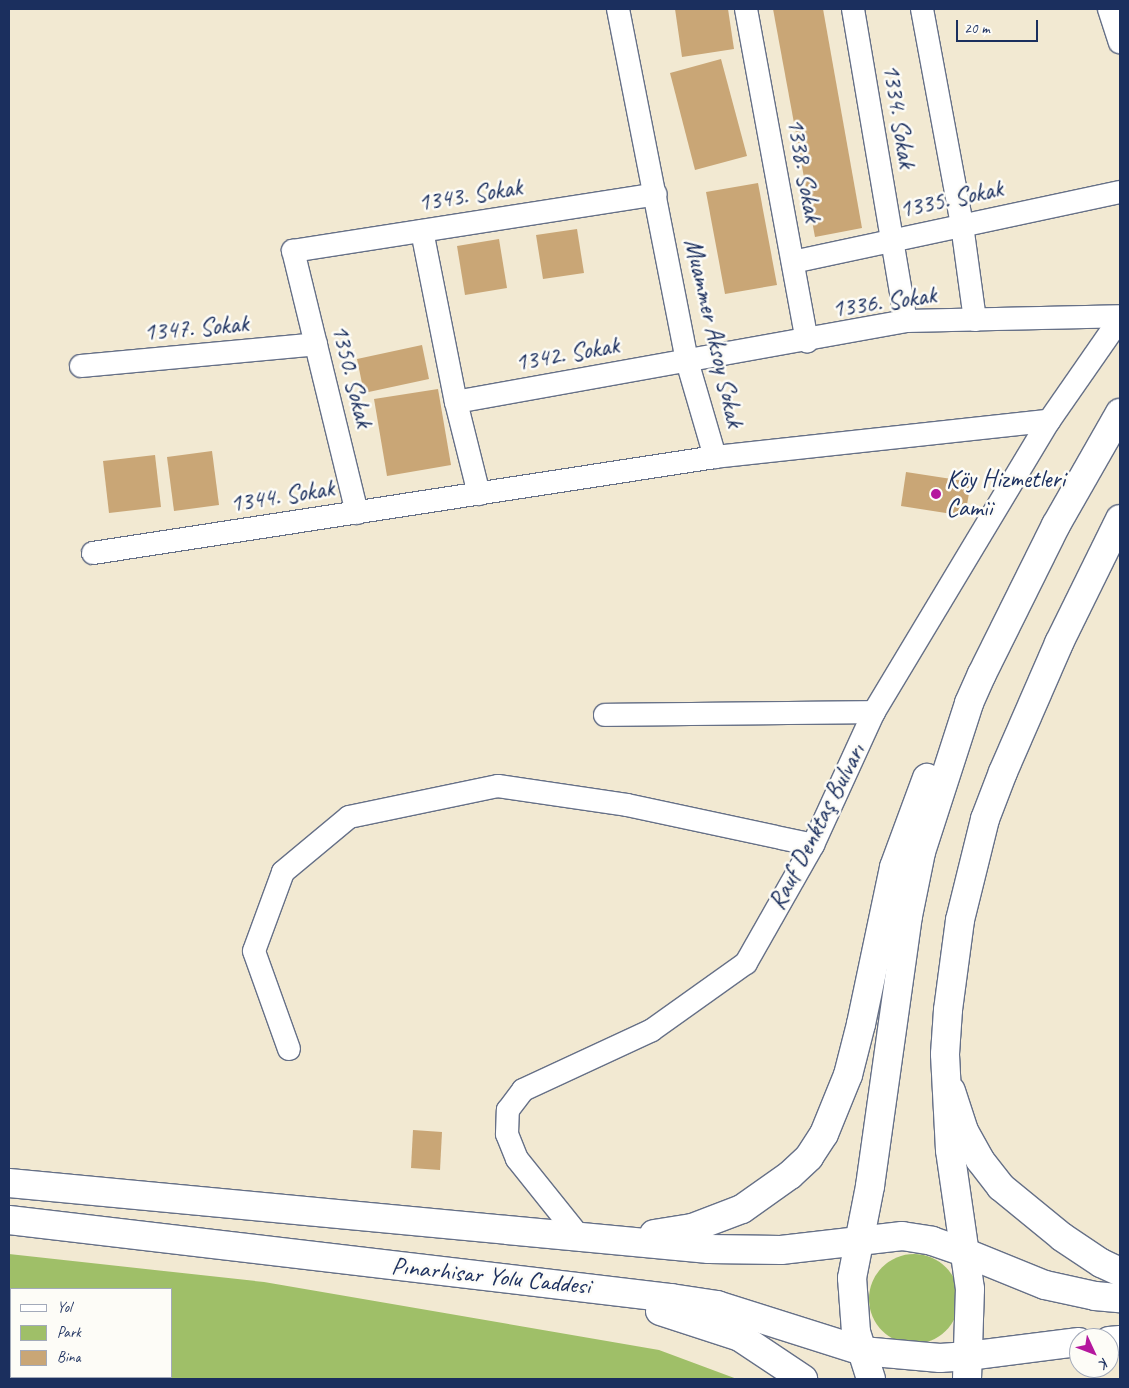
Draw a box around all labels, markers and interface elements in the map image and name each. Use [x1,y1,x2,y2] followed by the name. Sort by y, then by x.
[959,10,1042,42] scale bar
[964,19,990,38] text: 20 m
[876,62,922,170] street label: 1334. Sokak
[780,116,828,224] street label: 1338. Sokak
[416,172,524,218] street label: 1343. Sokak
[897,173,1005,225] street label: 1335. Sokak
[678,236,750,430] street label: Muammer Aksoy Sokak
[830,280,938,324] street label: 1336. Sokak
[142,308,250,348] street label: 1347. Sokak
[325,321,379,431] street label: 1350. Sokak
[513,330,621,378] street label: 1342. Sokak
[946,465,1066,524] place label: Köy Hizmetleri Camii
[228,473,336,519] street label: 1344. Sokak
[930,488,942,500] marker: Köy Hizmetleri Camii
[762,739,872,915] street label: Rauf Denktaş Bulvarı
[390,1251,592,1301] street label: Pınarhisar Yolu Caddesi
[10,1288,172,1378] legend
[57,1298,72,1317] text: Yol
[57,1323,81,1342] text: Park
[1069,1328,1119,1378] north arrow
[57,1348,81,1367] text: Bina
[1096,1354,1113,1371] text: K

